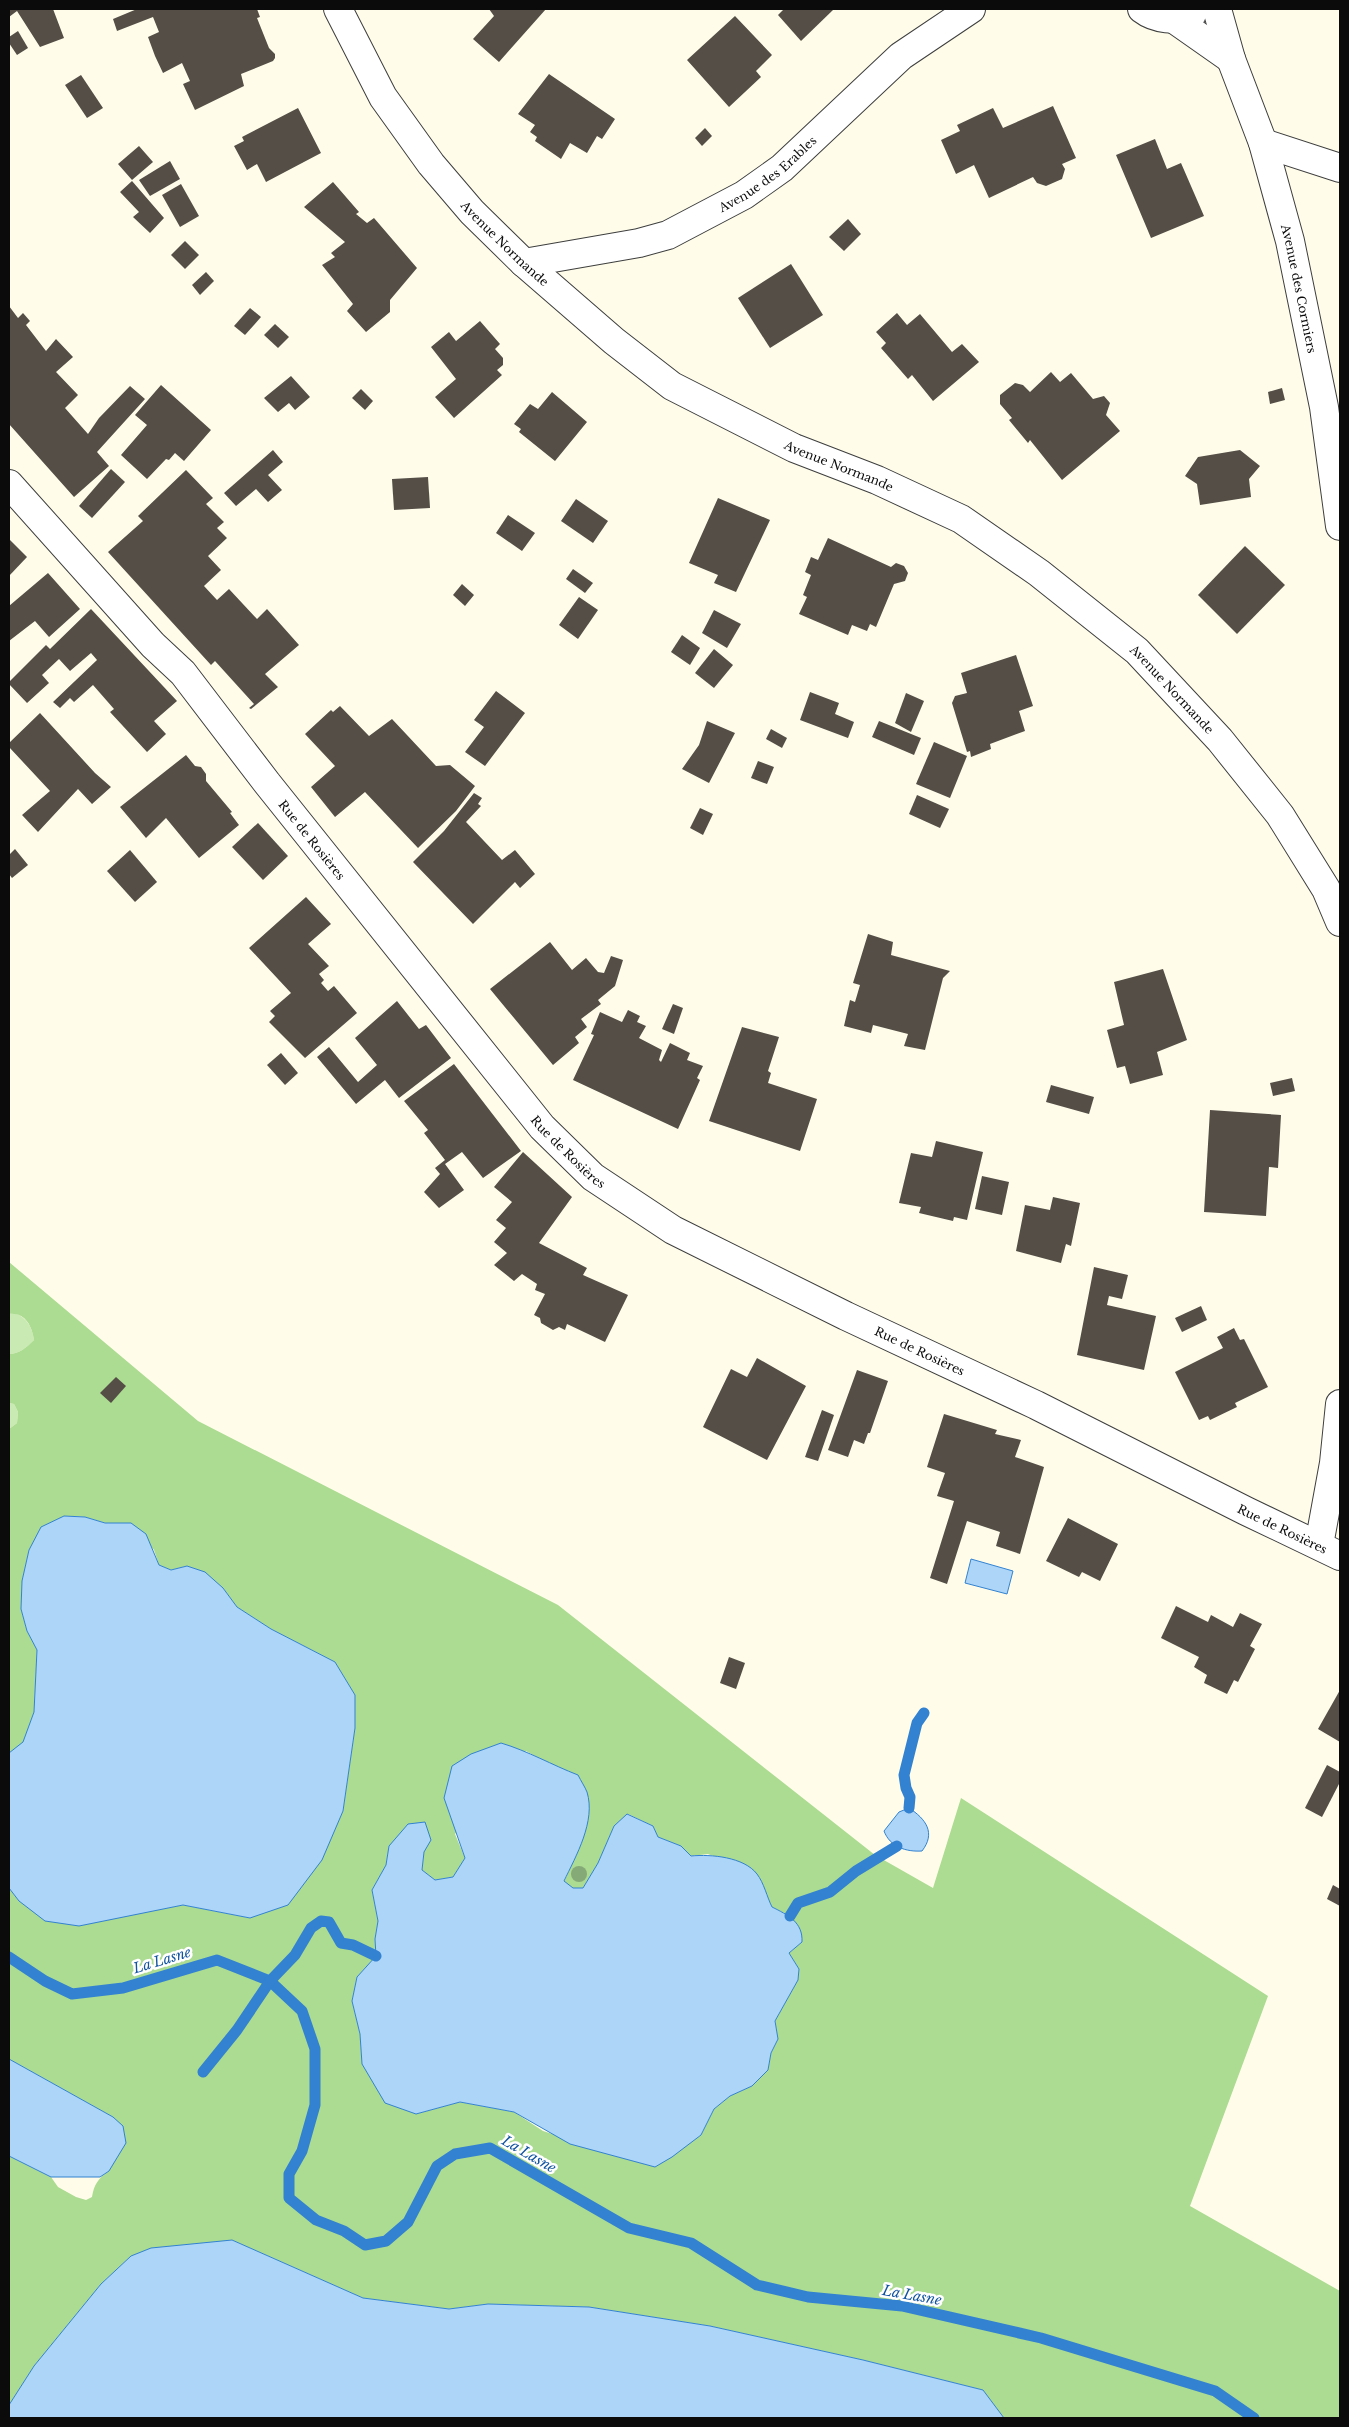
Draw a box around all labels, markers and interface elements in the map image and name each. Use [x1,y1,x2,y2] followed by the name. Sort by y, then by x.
[715,132,819,215] street label: Avenue des Erables
[458,197,552,289] street label: Avenue Normande
[1278,221,1320,354] street label: Avenue des Cormiers
[781,437,896,494] street label: Avenue Normande
[1127,641,1217,736] street label: Avenue Normande
[276,797,349,883] street label: Rue de Rosières
[528,1112,609,1191] street label: Rue de Rosières
[872,1323,967,1378] street label: Rue de Rosières
[1235,1501,1330,1556] street label: Rue de Rosières
[130,1943,194,1978] water label: La Lasne
[498,2131,560,2177] water label: La Lasne
[880,2281,943,2309] water label: La Lasne

